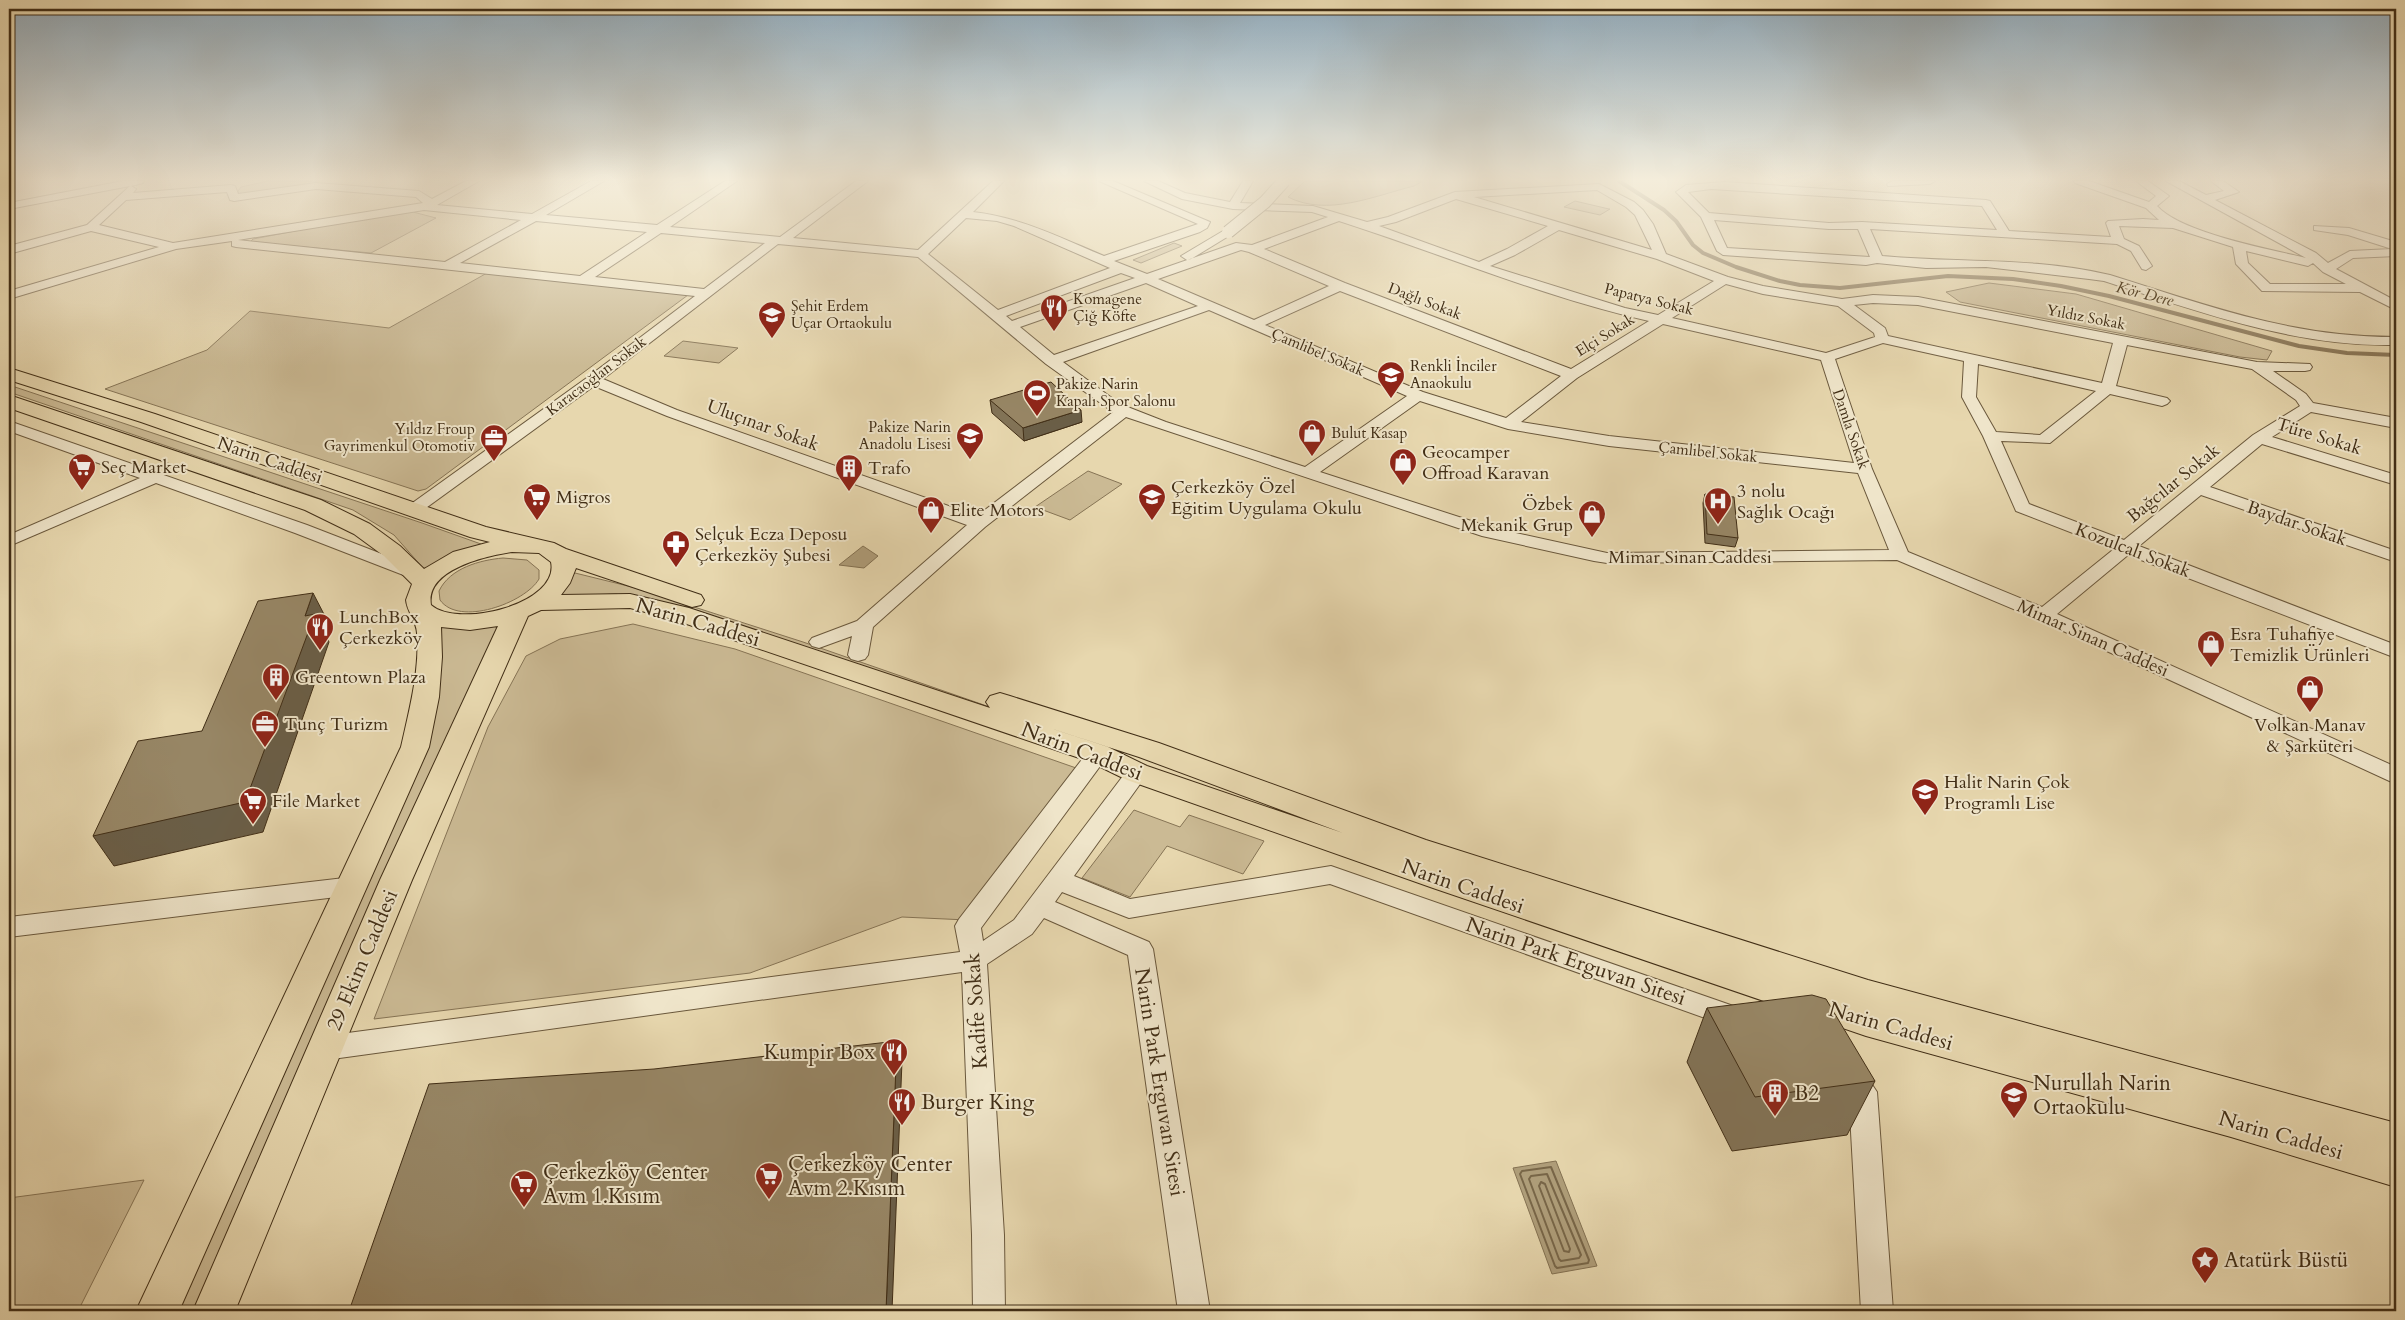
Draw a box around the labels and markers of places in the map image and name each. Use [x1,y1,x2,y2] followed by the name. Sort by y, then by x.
[1073,289,1142,326] place label: Komagene Çiğ Köfte
[1039,293,1069,332] restaurant icon: Komagene Çiğ Köfte
[791,296,892,333] place label: Şehit Erdem Uçar Ortaokulu
[757,300,787,339] school or university icon: Şehit Erdem Uçar Ortaokulu
[1410,356,1497,393] place label: Renkli İnciler Anaokulu
[1376,360,1406,399] school or university icon: Renkli İnciler Anaokulu
[1056,374,1176,411] place label: Pakize Narin Kapalı Spor Salonu
[1022,378,1052,417] sports icon: Pakize Narin Kapalı Spor Salonu
[859,417,951,454] place label: Pakize Narin Anadolu Lisesi
[1297,418,1327,457] shop icon: Bulut Kasap
[324,419,475,456] place label: Yıldız Froup Gayrimenkul Otomotiv
[955,421,985,460] school or university icon: Pakize Narin Anadolu Lisesi
[479,423,509,462] office icon: Yıldız Froup Gayrimenkul Otomotiv
[1331,423,1407,443] place label: Bulut Kasap
[1422,440,1550,486] place label: Geocamper Offroad Karavan
[1388,447,1418,486] shop icon: Geocamper Offroad Karavan
[67,452,97,491] supermarket icon: Seç Market
[834,453,864,492] building icon: Trafo
[101,455,186,480] place label: Seç Market
[868,456,911,481] place label: Trafo
[1171,475,1362,521] place label: Çerkezköy Özel Eğitim Uygulama Okulu
[1737,479,1835,525] place label: 3 nolu Sağlık Ocağı
[522,482,552,521] supermarket icon: Migros
[1137,482,1167,521] school or university icon: Çerkezköy Özel Eğitim Uygulama Okulu
[556,485,610,510] place label: Migros
[1703,486,1733,525] hospital icon: 3 nolu Sağlık Ocağı
[1460,492,1573,538] place label: Özbek Mekanik Grup
[916,495,946,534] shop icon: Elite Motors
[950,498,1044,523] place label: Elite Motors
[1577,499,1607,538] shop icon: Özbek Mekanik Grup
[695,522,847,568] place label: Selçuk Ecza Deposu Çerkezköy Şubesi
[661,529,691,568] pharmacy icon: Selçuk Ecza Deposu Çerkezköy Şubesi
[339,605,423,651] place label: LunchBox Çerkezköy
[305,612,335,651] restaurant icon: LunchBox Çerkezköy
[2230,622,2370,668] place label: Esra Tuhafiye Temizlik Ürünleri
[2196,629,2226,668] shop icon: Esra Tuhafiye Temizlik Ürünleri
[261,662,291,701] building icon: Greentown Plaza
[295,665,426,690] place label: Greentown Plaza
[2295,674,2325,713] shop icon: Volkan Manav & Şarküteri
[250,709,280,748] office icon: Tunç Turizm
[284,712,389,737] place label: Tunç Turizm
[2254,713,2367,759] place label: Volkan Manav & Şarküteri
[1944,770,2070,816] place label: Halit Narin Çok Programlı Lise
[1910,777,1940,816] school or university icon: Halit Narin Çok Programlı Lise
[238,786,268,825] supermarket icon: File Market
[272,789,360,814] place label: File Market
[879,1037,909,1076] restaurant icon: Kumpir Box
[764,1038,876,1067] place label: Kumpir Box
[2033,1069,2171,1122] place label: Nurullah Narin Ortaokulu
[1760,1078,1790,1117] building icon: B2
[1794,1079,1819,1108] place label: B2
[1999,1080,2029,1119] school or university icon: Nurullah Narin Ortaokulu
[887,1087,917,1126] restaurant icon: Burger King
[921,1088,1035,1117] place label: Burger King
[788,1150,952,1203] place label: Çerkezköy Center Avm 2.Kısım
[543,1158,707,1211] place label: Çerkezköy Center Avm 1.Kısım
[754,1161,784,1200] supermarket icon: Çerkezköy Center Avm 2.Kısım
[509,1169,539,1208] supermarket icon: Çerkezköy Center Avm 1.Kısım
[2190,1245,2220,1284] place icon: Atatürk Büstü
[2224,1246,2348,1275] place label: Atatürk Büstü

